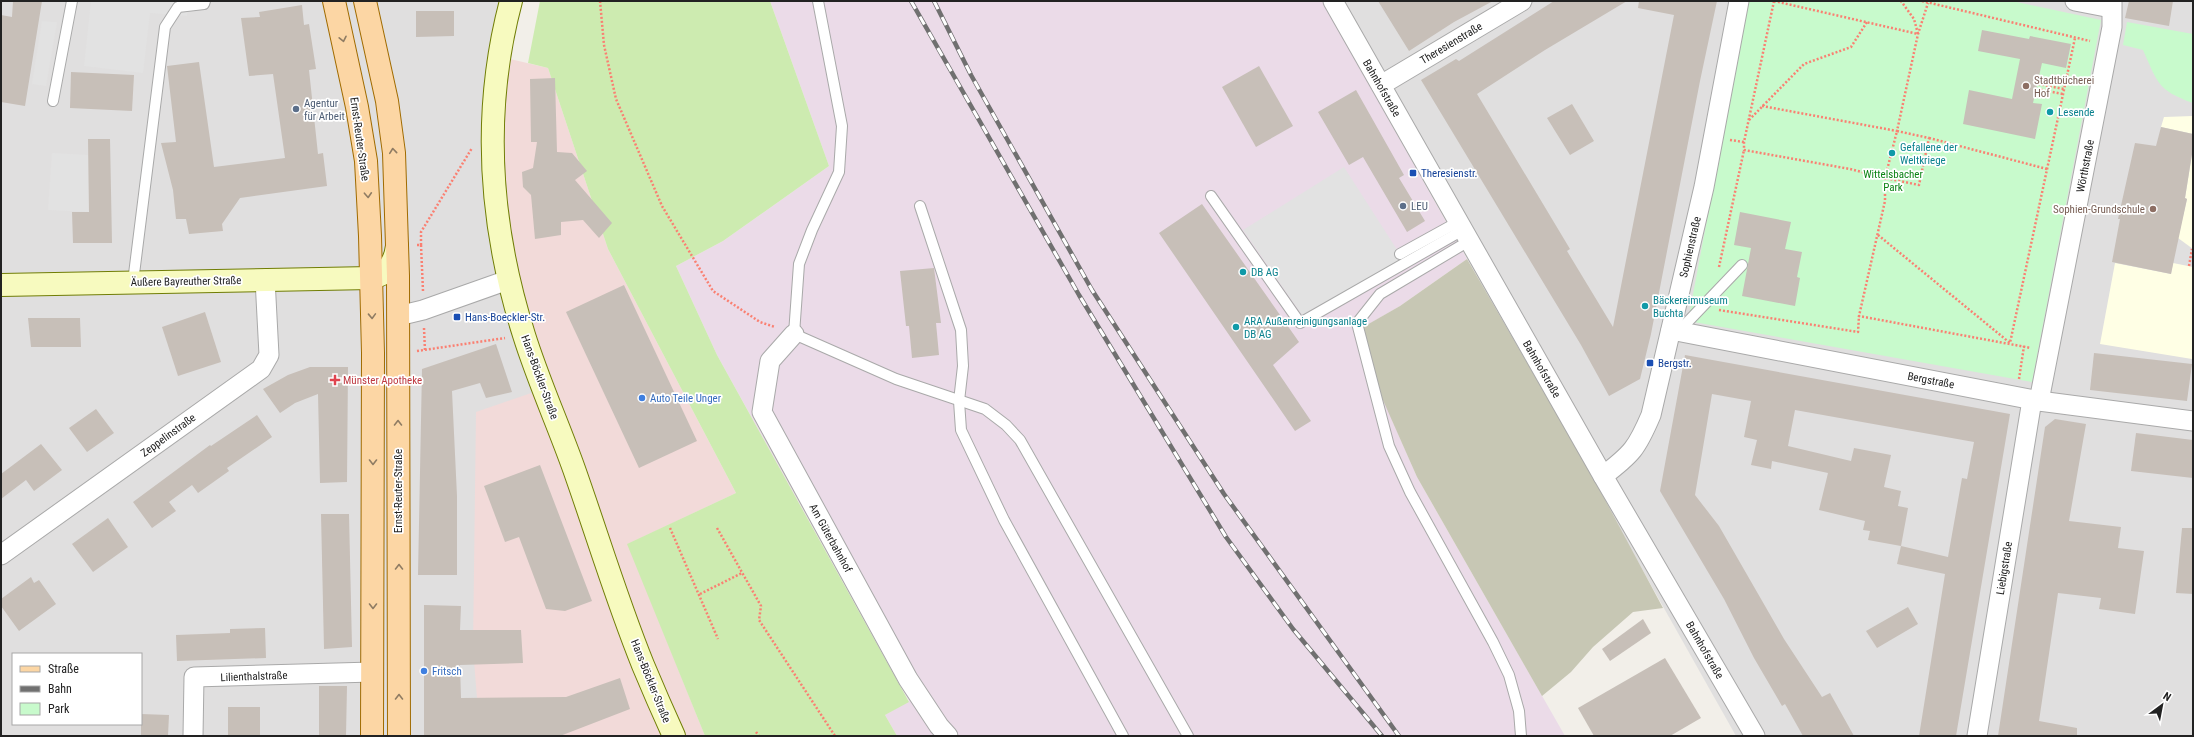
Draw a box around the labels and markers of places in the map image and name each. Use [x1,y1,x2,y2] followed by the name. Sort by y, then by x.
[2034,74,2094,100] place label: Stadtbücherei Hof
[2021,81,2031,91] marker: Stadtbücherei Hof
[304,97,345,123] place label: Agentur für Arbeit
[291,104,301,114] marker: Agentur für Arbeit
[2058,106,2095,119] place label: Lesende
[2045,107,2055,117] marker: Lesende
[1900,141,1958,167] place label: Gefallene der Weltkriege
[1887,148,1897,158] marker: Gefallene der Weltkriege
[1421,167,1478,180] place label: Theresienstr.
[1408,168,1418,178] marker: Theresienstr.
[1411,200,1428,213] place label: LEU
[1398,201,1408,211] marker: LEU
[2053,203,2145,216] place label: Sophien-Grundschule
[2148,204,2158,214] marker: Sophien-Grundschule
[1251,266,1279,279] place label: DB AG
[1238,267,1248,277] marker: DB AG
[1653,294,1728,320] place label: Bäckereimuseum Buchta
[1640,301,1650,311] marker: Bäckereimuseum Buchta
[465,311,545,324] place label: Hans-Boeckler-Str.
[452,312,462,322] marker: Hans-Boeckler-Str.
[1244,315,1367,341] place label: ARA Außenreinigungsanlage DB AG
[1231,322,1241,332] marker: ARA Außenreinigungsanlage DB AG
[1658,357,1692,370] place label: Bergstr.
[1645,358,1655,368] marker: Bergstr.
[343,374,422,387] place label: Münster Apotheke
[330,375,340,385] marker: Münster Apotheke
[650,392,722,405] place label: Auto Teile Unger
[637,393,647,403] marker: Auto Teile Unger
[432,665,462,678] place label: Fritsch
[419,666,429,676] marker: Fritsch

